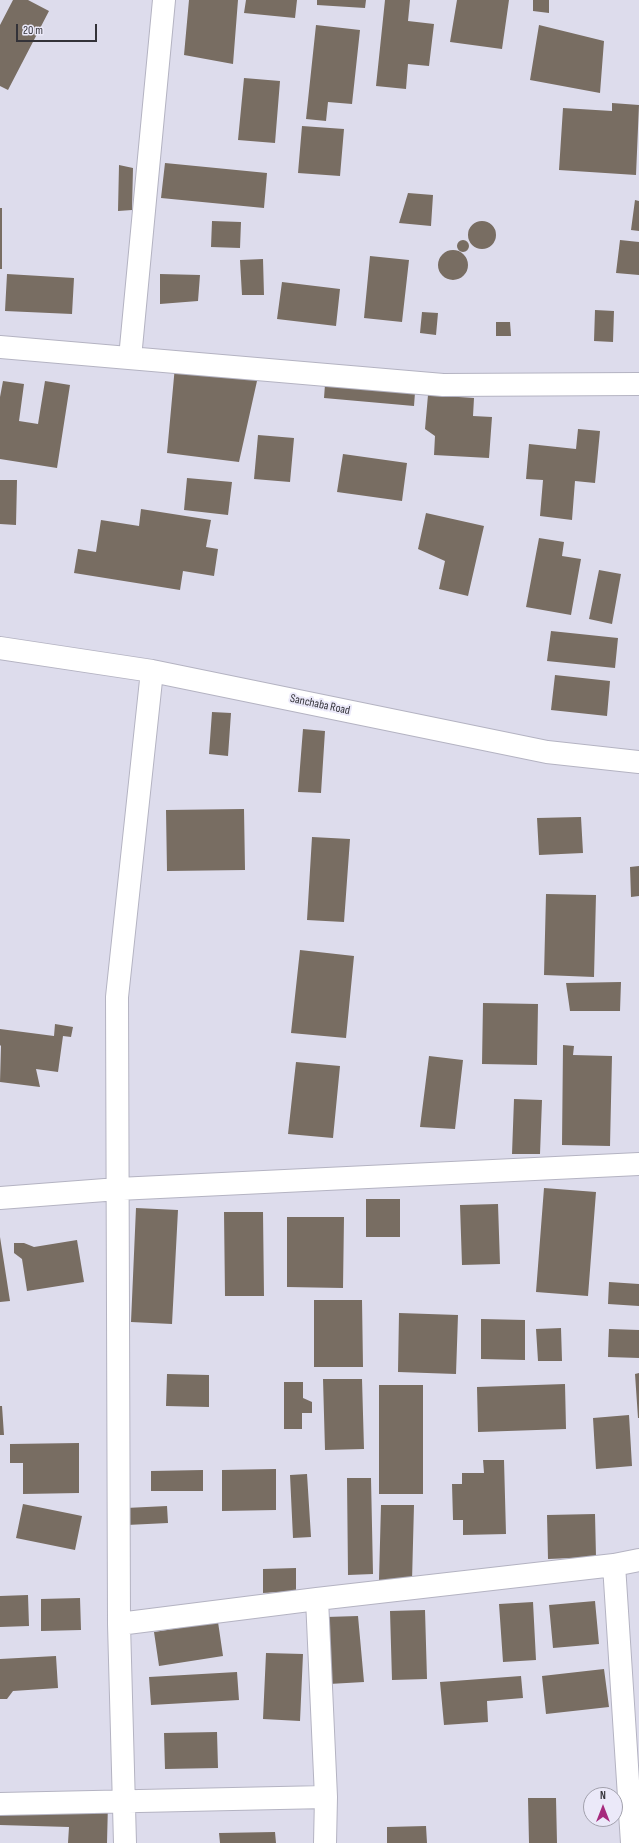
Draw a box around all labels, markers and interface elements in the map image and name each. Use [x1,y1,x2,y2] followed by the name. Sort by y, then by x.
[18,16,99,42] scale bar
[23,23,43,38] text: 20 m
[289,692,351,718] street label: Sanchaba Road
[583,1787,623,1827] north arrow
[600,1789,606,1802] text: N

